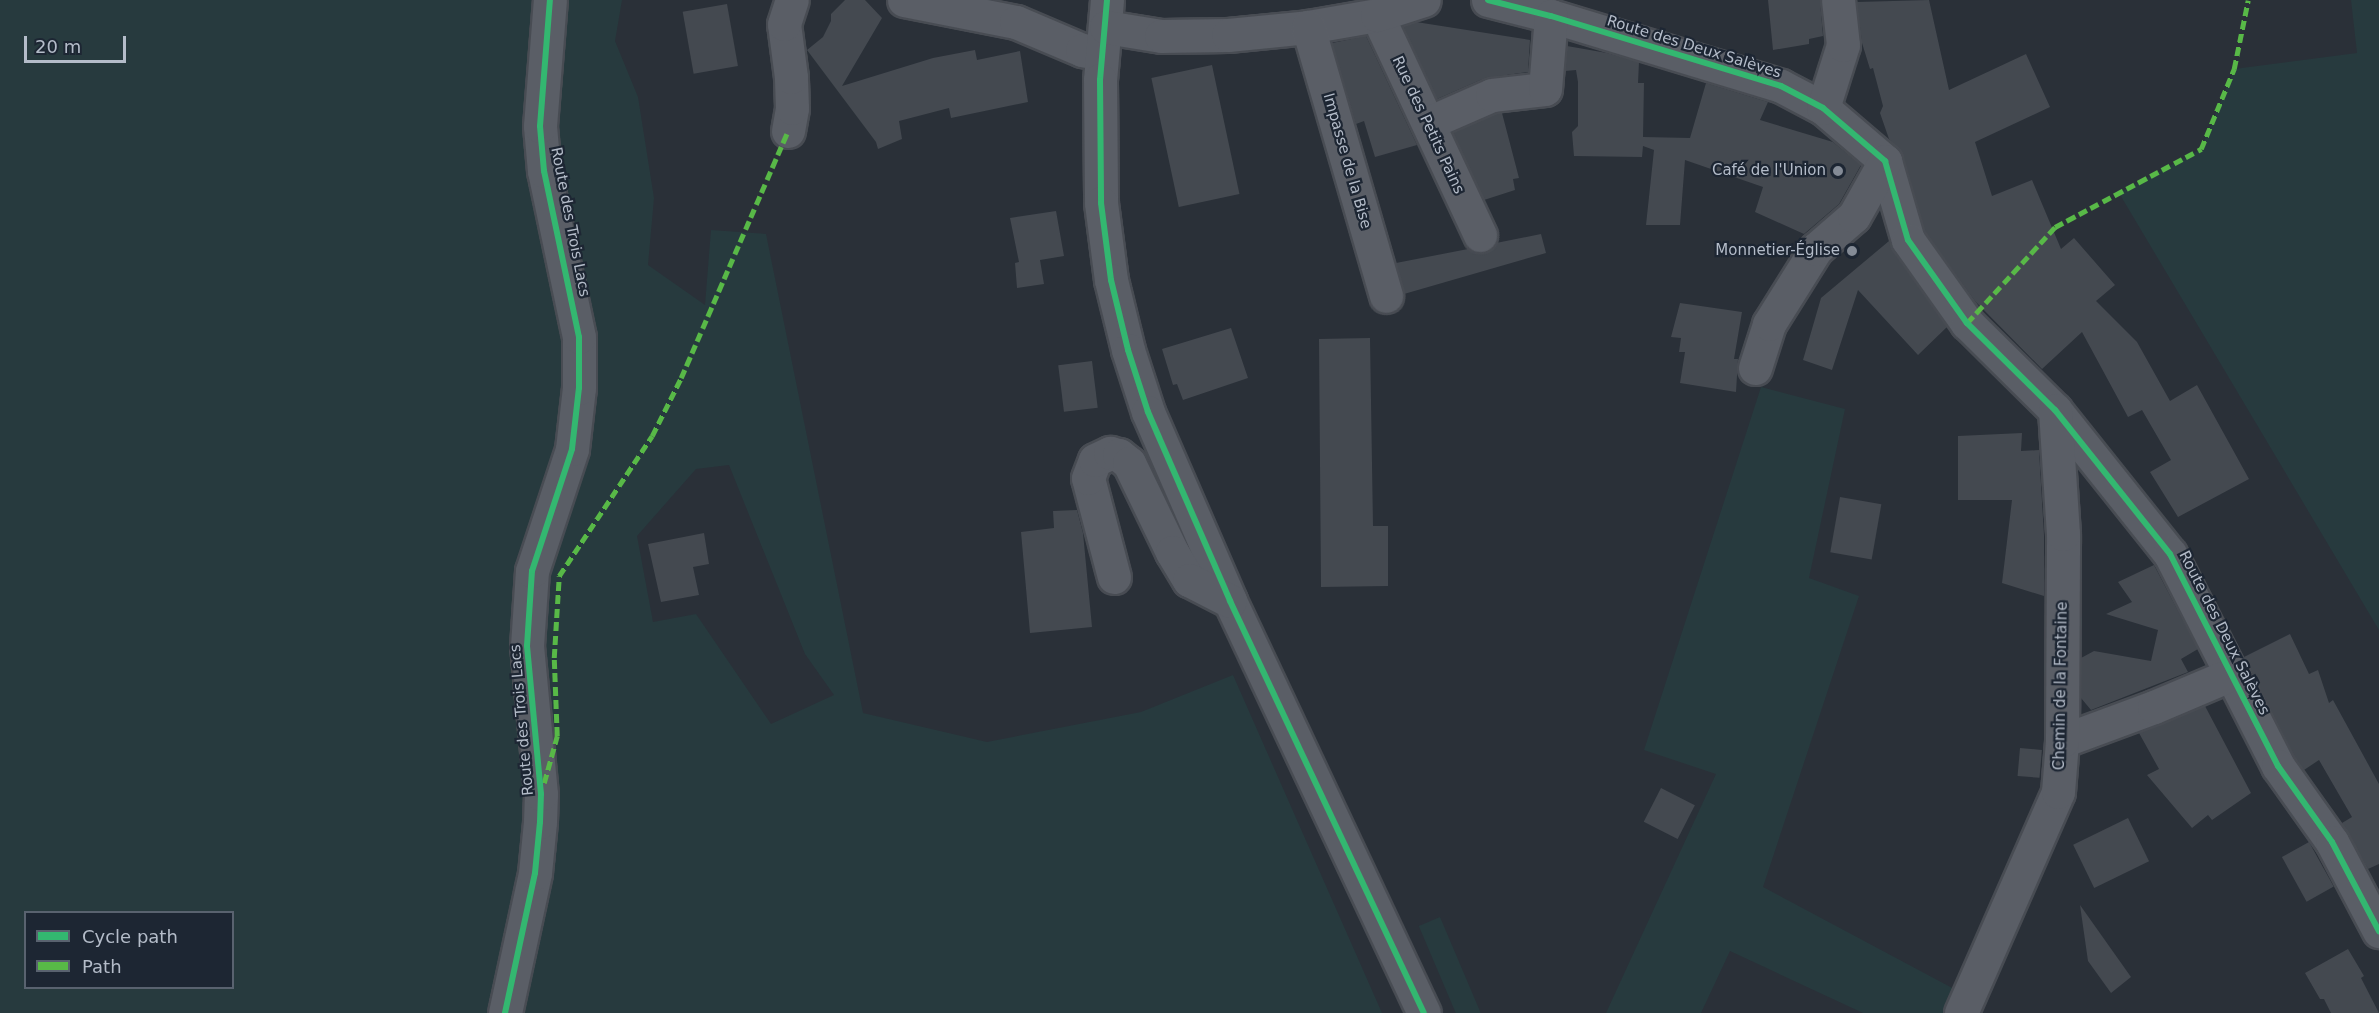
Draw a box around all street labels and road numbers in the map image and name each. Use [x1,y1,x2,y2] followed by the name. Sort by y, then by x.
[1605,12,1783,82] street label: Route des Deux Salèves
[1388,53,1468,197] street label: Rue des Petits Pains
[1319,91,1375,231] street label: Impasse de la Bise
[547,146,593,298] street label: Route des Trois Lacs
[2175,548,2273,718] street label: Route des Deux Salèves
[2051,602,2071,770] street label: Chemin de la Fontaine
[506,644,538,796] street label: Route des Trois Lacs

